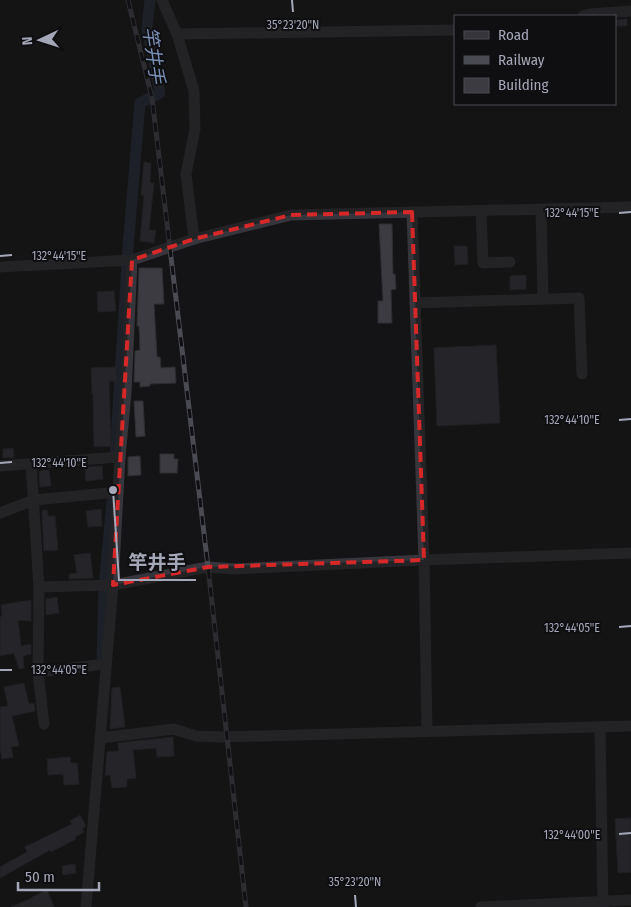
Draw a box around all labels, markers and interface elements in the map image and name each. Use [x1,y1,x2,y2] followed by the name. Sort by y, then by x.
[15,15,65,65] north arrow
[454,15,616,105] legend
[267,18,319,32] text: 35°23'20"N
[138,25,169,86] water label: 竿井手
[498,26,529,44] text: Road
[19,36,36,46] text: N
[498,51,545,69] text: Railway
[498,76,549,94] text: Building
[545,206,600,220] text: 132°44'15"E
[32,249,87,263] text: 132°44'15"E
[544,413,600,427] text: 132°44'10"E
[31,456,87,470] text: 132°44'10"E
[119,546,196,580] callout: 竿井手
[128,551,186,574] text: 竿井手
[544,621,600,635] text: 132°44'05"E
[31,663,87,677] text: 132°44'05"E
[544,828,601,842] text: 132°44'00"E
[18,860,99,892] scale bar
[25,868,55,886] text: 50 m
[329,875,381,889] text: 35°23'20"N

